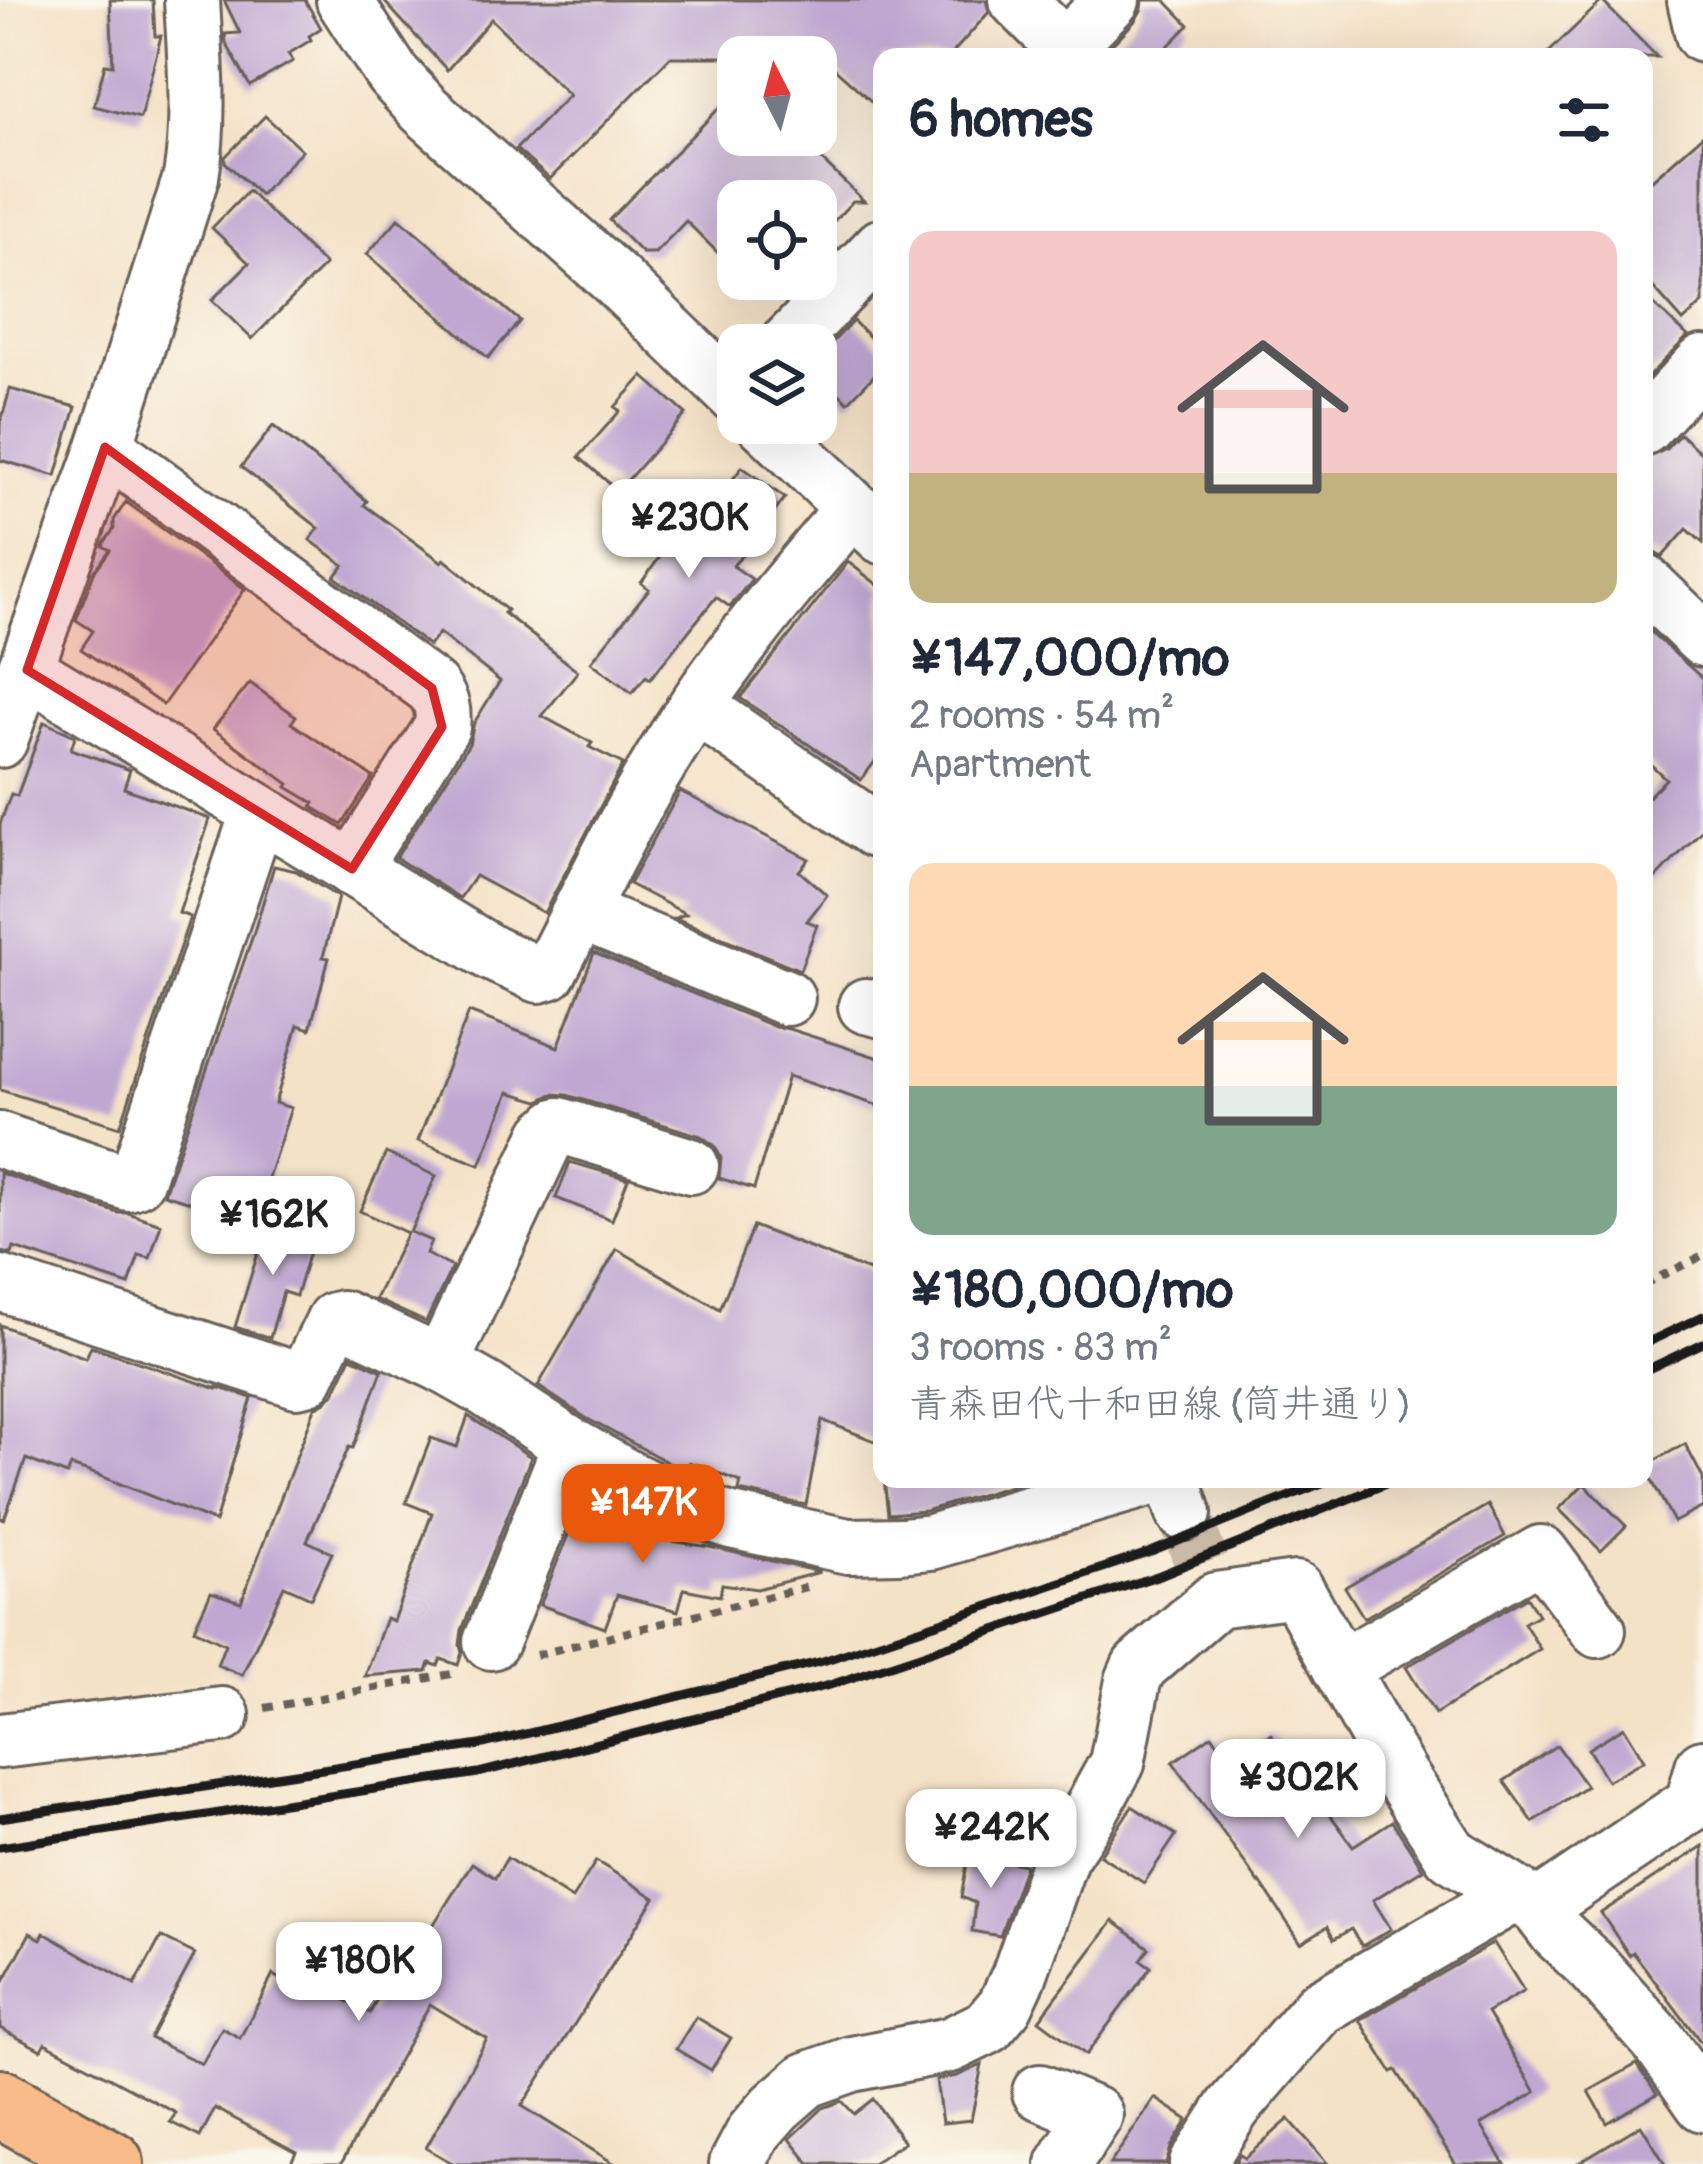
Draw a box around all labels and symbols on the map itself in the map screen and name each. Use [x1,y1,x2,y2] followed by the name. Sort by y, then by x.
[717,36,837,156] north arrow
[605,479,773,581] pin: ¥230K
[189,1176,357,1278] pin: ¥162K
[559,1464,727,1566] pin: ¥147K
[1214,1739,1382,1841] pin: ¥302K
[907,1789,1075,1891] pin: ¥242K
[275,1922,443,2024] pin: ¥180K

